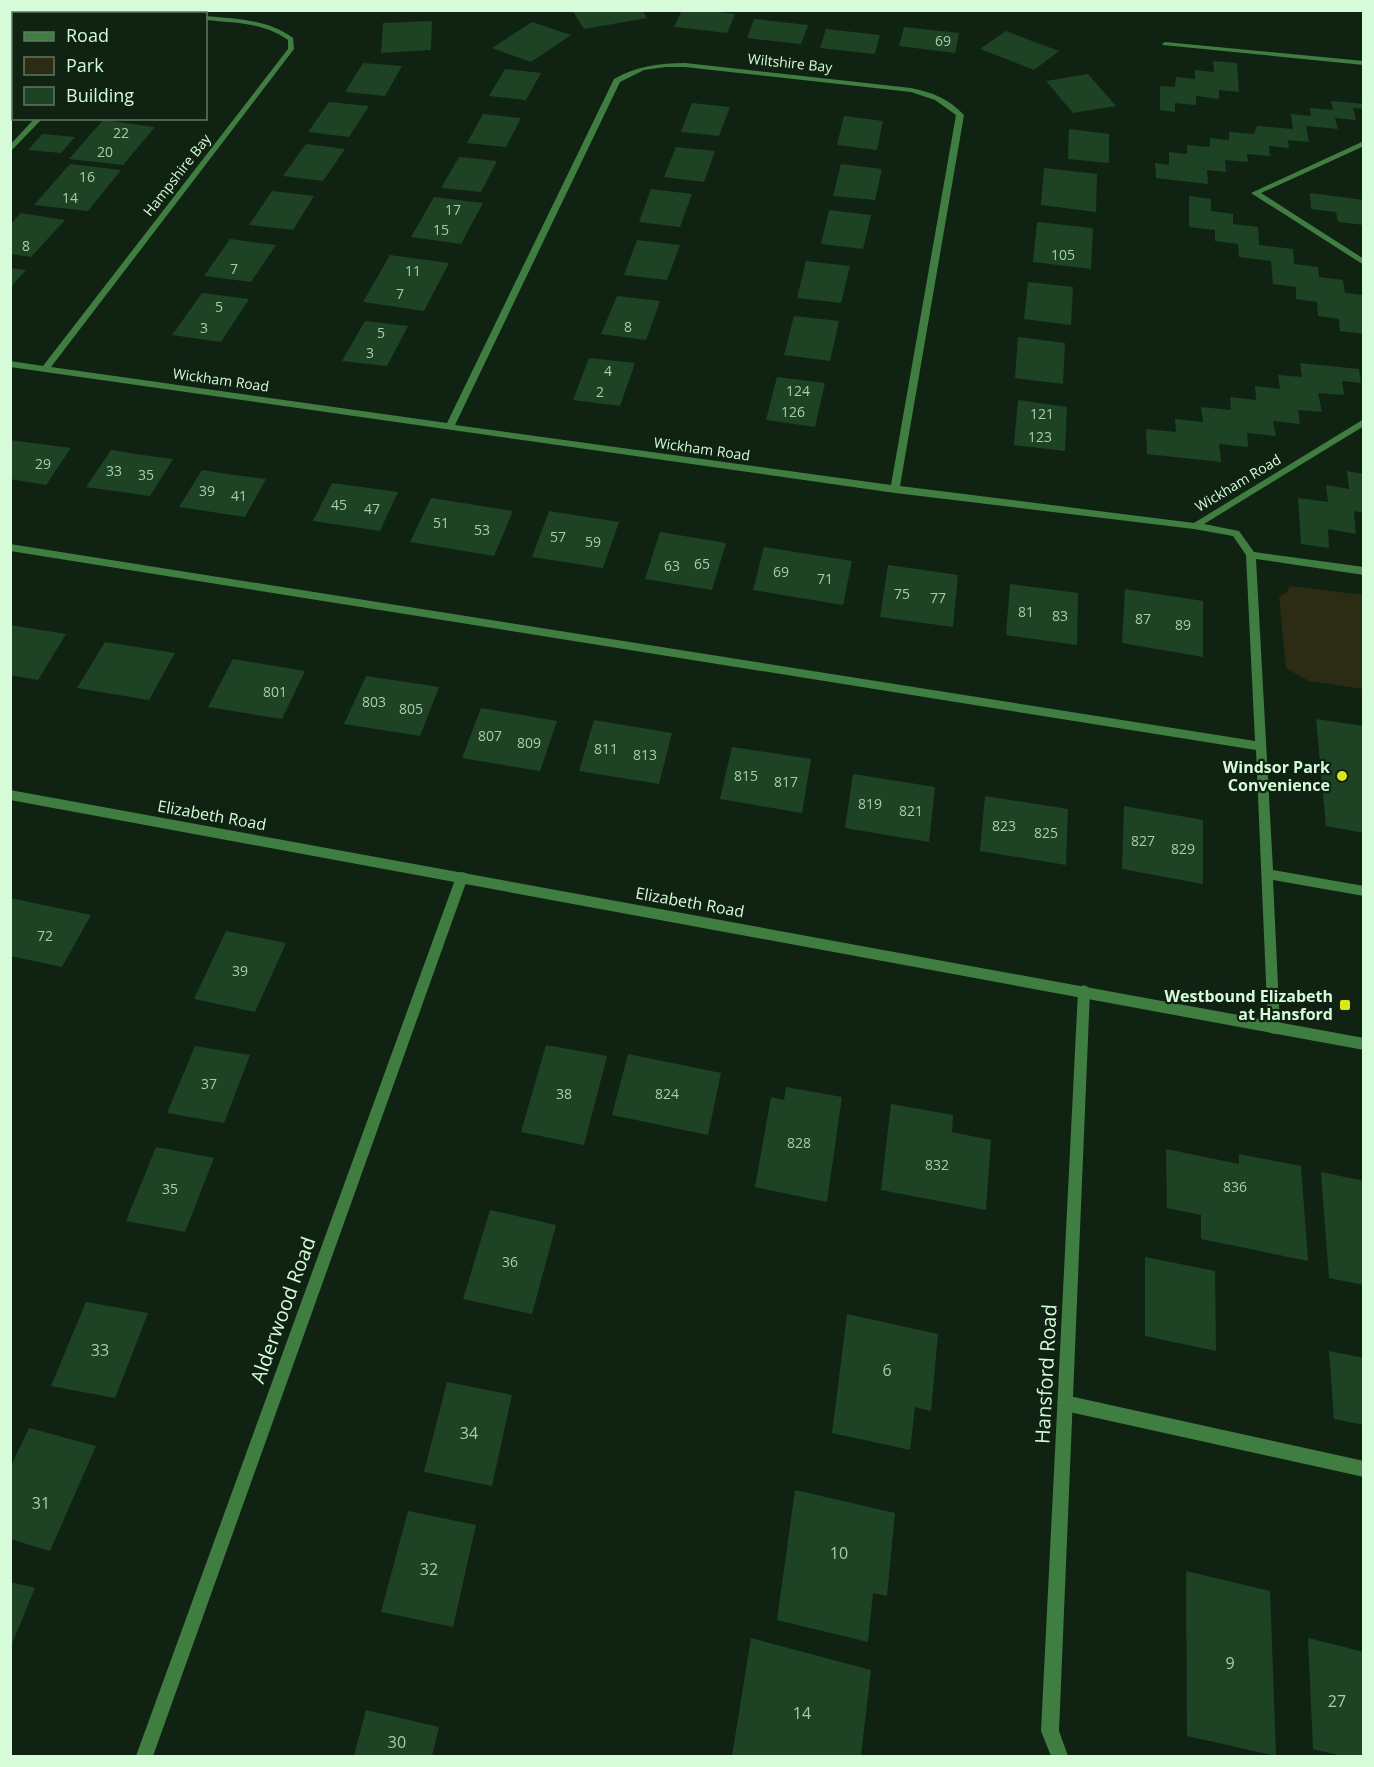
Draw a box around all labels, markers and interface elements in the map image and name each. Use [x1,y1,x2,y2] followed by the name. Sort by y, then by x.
[12,12,207,120] legend
[66,23,109,47] text: Road
[935,31,951,50] house number: 69
[747,49,834,76] street label: Wiltshire Bay
[66,53,104,77] text: Park
[66,83,134,107] text: Building
[113,123,129,142] house number: 22
[138,129,215,220] street label: Hampshire Bay
[97,142,113,161] house number: 20
[79,167,95,186] house number: 16
[62,188,78,207] house number: 14
[445,200,461,219] house number: 17
[433,220,449,239] house number: 15
[22,236,30,255] house number: 8
[1051,245,1075,264] house number: 105
[230,259,238,278] house number: 7
[405,261,421,280] house number: 11
[396,284,404,303] house number: 7
[215,297,223,316] house number: 5
[624,317,632,336] house number: 8
[200,318,208,337] house number: 3
[377,323,385,342] house number: 5
[366,343,374,362] house number: 3
[604,361,612,380] house number: 4
[172,363,270,396] street label: Wickham Road
[786,381,810,400] house number: 124
[596,382,604,401] house number: 2
[781,402,805,421] house number: 126
[1030,404,1054,423] house number: 121
[1028,427,1052,446] house number: 123
[653,432,751,465] street label: Wickham Road
[1191,449,1284,516] street label: Wickham Road
[35,454,51,473] house number: 29
[106,461,122,480] house number: 33
[138,465,154,484] house number: 35
[199,481,215,500] house number: 39
[231,486,247,505] house number: 41
[331,495,347,514] house number: 45
[364,499,380,518] house number: 47
[433,513,449,532] house number: 51
[474,520,490,539] house number: 53
[550,527,566,546] house number: 57
[585,532,601,551] house number: 59
[694,554,710,573] house number: 65
[664,556,680,575] house number: 63
[773,562,789,581] house number: 69
[817,569,833,588] house number: 71
[894,584,910,603] house number: 75
[930,588,946,607] house number: 77
[1018,602,1034,621] house number: 81
[1052,606,1068,625] house number: 83
[1135,609,1151,628] house number: 87
[1175,615,1191,634] house number: 89
[263,682,287,701] house number: 801
[362,692,386,711] house number: 803
[399,699,423,718] house number: 805
[478,726,502,745] house number: 807
[517,733,541,752] house number: 809
[594,739,618,758] house number: 811
[633,745,657,764] house number: 813
[1223,756,1330,796] place label: Windsor Park Convenience
[734,766,758,785] house number: 815
[1335,769,1349,783] marker: Windsor Park Convenience
[774,772,798,791] house number: 817
[858,794,882,813] house number: 819
[156,795,268,835] street label: Elizabeth Road
[899,801,923,820] house number: 821
[992,816,1016,835] house number: 823
[1034,823,1058,842] house number: 825
[1131,831,1155,850] house number: 827
[1171,839,1195,858] house number: 829
[634,882,746,922] street label: Elizabeth Road
[37,926,53,945] house number: 72
[232,961,248,980] house number: 39
[1165,985,1333,1025] place label: Westbound Elizabeth at Hansford
[1338,998,1352,1012] marker: Westbound Elizabeth at Hansford
[201,1074,217,1093] house number: 37
[556,1084,572,1103] house number: 38
[655,1084,679,1103] house number: 824
[787,1133,811,1152] house number: 828
[925,1155,949,1174] house number: 832
[1223,1177,1247,1196] house number: 836
[162,1179,178,1198] house number: 35
[243,1233,322,1387] street label: Alderwood Road
[502,1252,518,1271] house number: 36
[1028,1303,1063,1444] street label: Hansford Road
[91,1339,109,1361] house number: 33
[882,1359,892,1381] house number: 6
[460,1422,478,1444] house number: 34
[32,1492,50,1514] house number: 31
[830,1542,848,1564] house number: 10
[420,1558,438,1580] house number: 32
[1225,1652,1235,1674] house number: 9
[1328,1690,1346,1712] house number: 27
[793,1702,811,1724] house number: 14
[388,1731,406,1753] house number: 30

